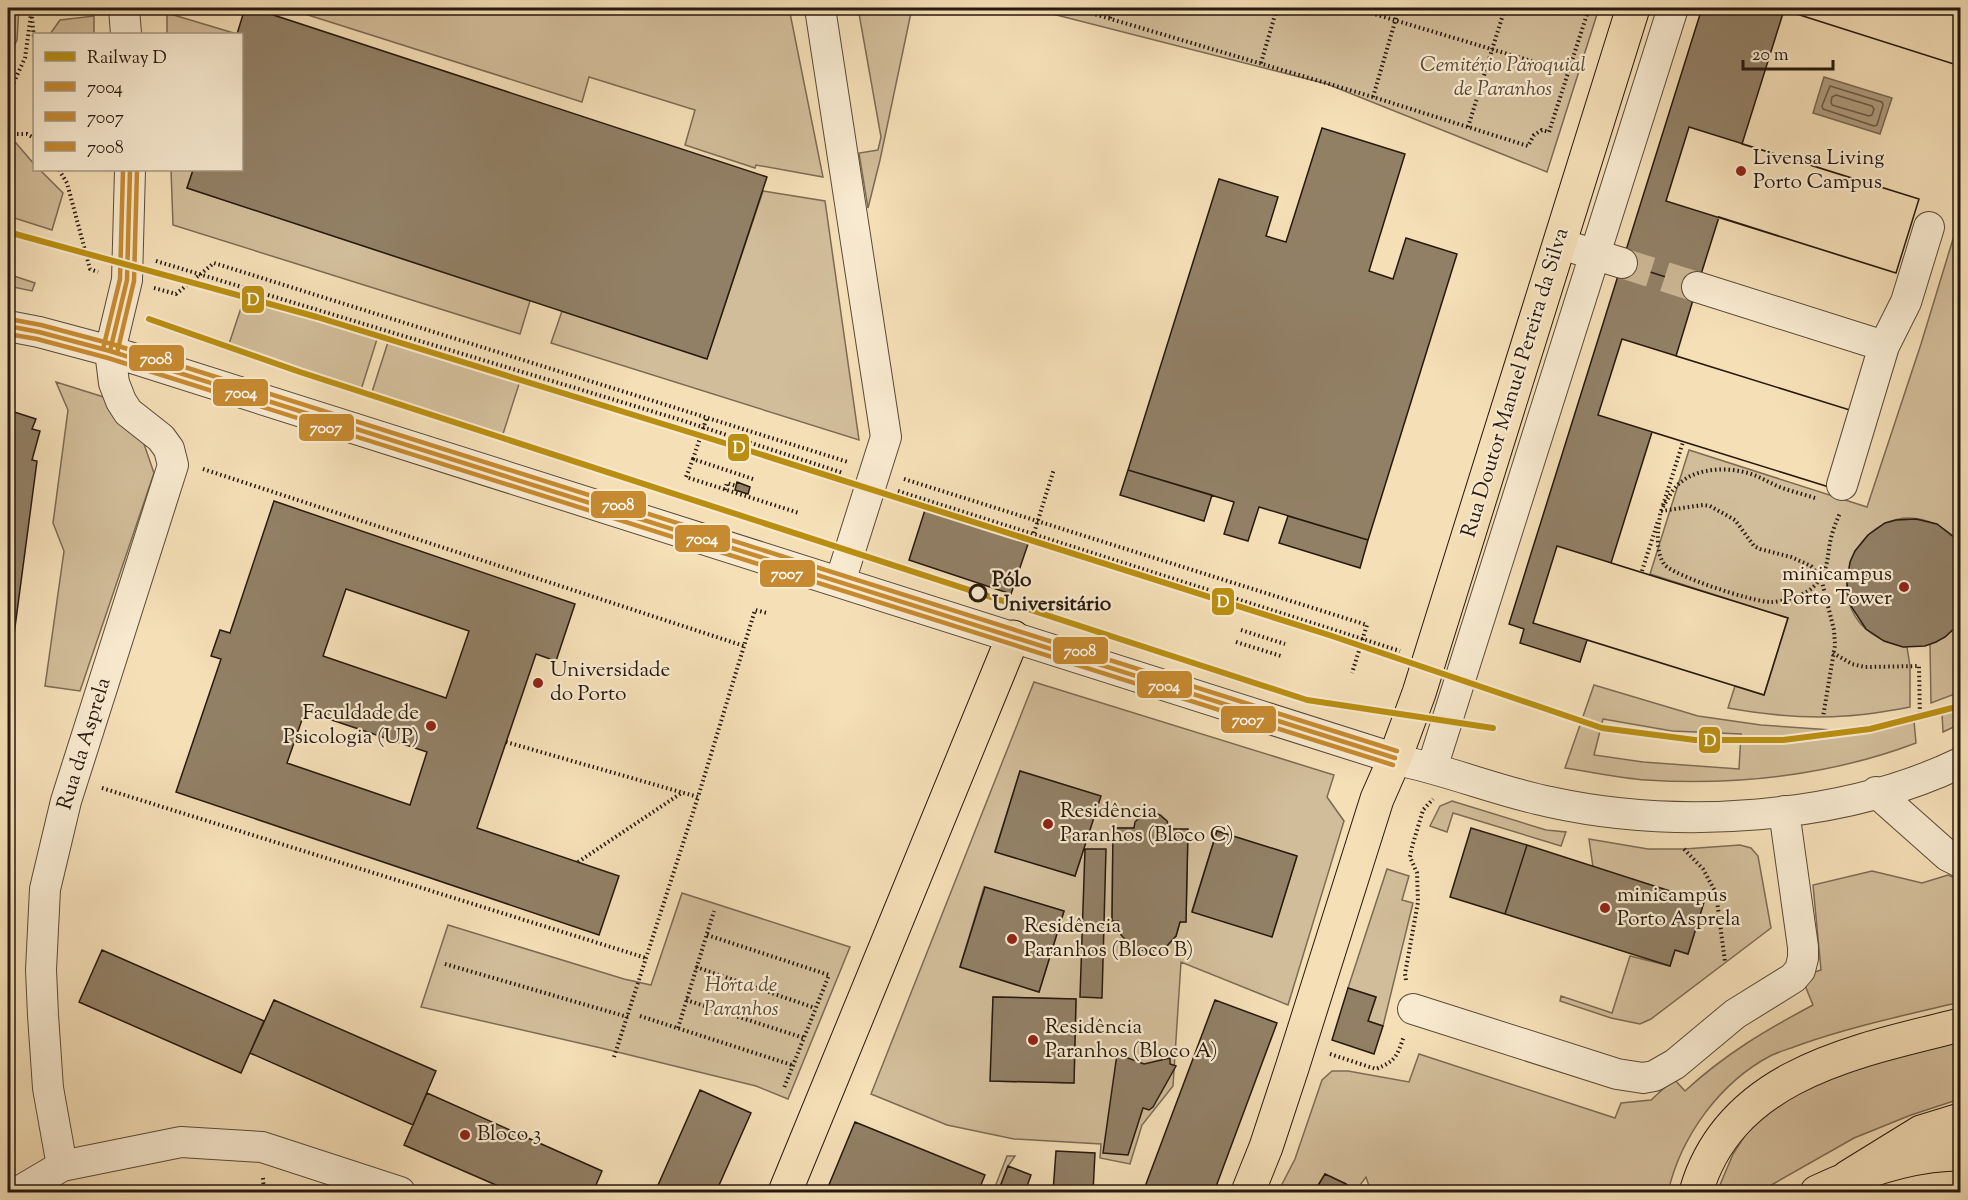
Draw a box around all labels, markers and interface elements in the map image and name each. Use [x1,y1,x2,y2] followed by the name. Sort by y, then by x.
[33,33,243,171] legend
[1743,33,1833,71] scale bar
[1752,43,1789,69] text: 20 m
[87,46,167,72] text: Railway D
[1420,51,1586,105] park label: Cemitério Paroquial de Paranhos
[87,76,123,102] text: 7004
[87,106,124,132] text: 7007
[87,136,124,162] text: 7008
[1753,144,1884,198] place label: Livensa Living Porto Campus
[1734,164,1748,178] marker: Livensa Living Porto Campus
[1455,224,1578,542] street label: Rua Doutor Manuel Pereira da Silva
[241,285,265,314] line badge: D
[247,290,260,313] text: D
[128,344,185,372] line badge: 7008
[140,349,172,372] text: 7008
[212,378,269,407] line badge: 7004
[225,383,257,406] text: 7004
[298,413,355,442] line badge: 7007
[310,418,343,441] text: 7007
[727,433,750,462] line badge: D
[733,438,746,461] text: D
[590,490,647,519] line badge: 7008
[602,495,634,518] text: 7008
[674,524,731,553] line badge: 7004
[686,529,718,552] text: 7004
[759,559,816,588] line badge: 7007
[1782,560,1892,614] place label: minicampus Porto Tower
[771,564,804,587] text: 7007
[992,566,1112,620] place label: Pólo Universitário
[1897,580,1911,594] marker: minicampus Porto Tower
[969,584,987,602] marker: Pólo Universitário
[1211,587,1235,616] line badge: D
[1217,592,1230,615] text: D
[1052,636,1109,665] line badge: 7008
[1064,641,1096,664] text: 7008
[550,656,670,710] place label: Universidade do Porto
[1136,670,1193,699] line badge: 7004
[51,674,119,814] street label: Rua da Asprela
[531,676,545,690] marker: Universidade do Porto
[1148,676,1180,699] text: 7004
[283,699,419,753] place label: Faculdade de Psicologia (UP)
[1220,705,1277,734] line badge: 7007
[1232,710,1265,733] text: 7007
[424,719,438,733] marker: Faculdade de Psicologia (UP)
[1698,726,1721,754] line badge: D
[1704,731,1717,754] text: D
[1060,797,1234,851] place label: Residência Paranhos (Bloco C)
[1041,817,1055,831] marker: Residência Paranhos (Bloco C)
[1617,881,1741,935] place label: minicampus Porto Asprela
[1598,901,1612,915] marker: minicampus Porto Asprela
[1024,912,1193,966] place label: Residência Paranhos (Bloco B)
[1005,932,1019,946] marker: Residência Paranhos (Bloco B)
[703,971,779,1025] park label: Horta de Paranhos
[1045,1013,1218,1067] place label: Residência Paranhos (Bloco A)
[1026,1033,1040,1047] marker: Residência Paranhos (Bloco A)
[477,1120,541,1150] place label: Bloco 3
[458,1128,472,1142] marker: Bloco 3

